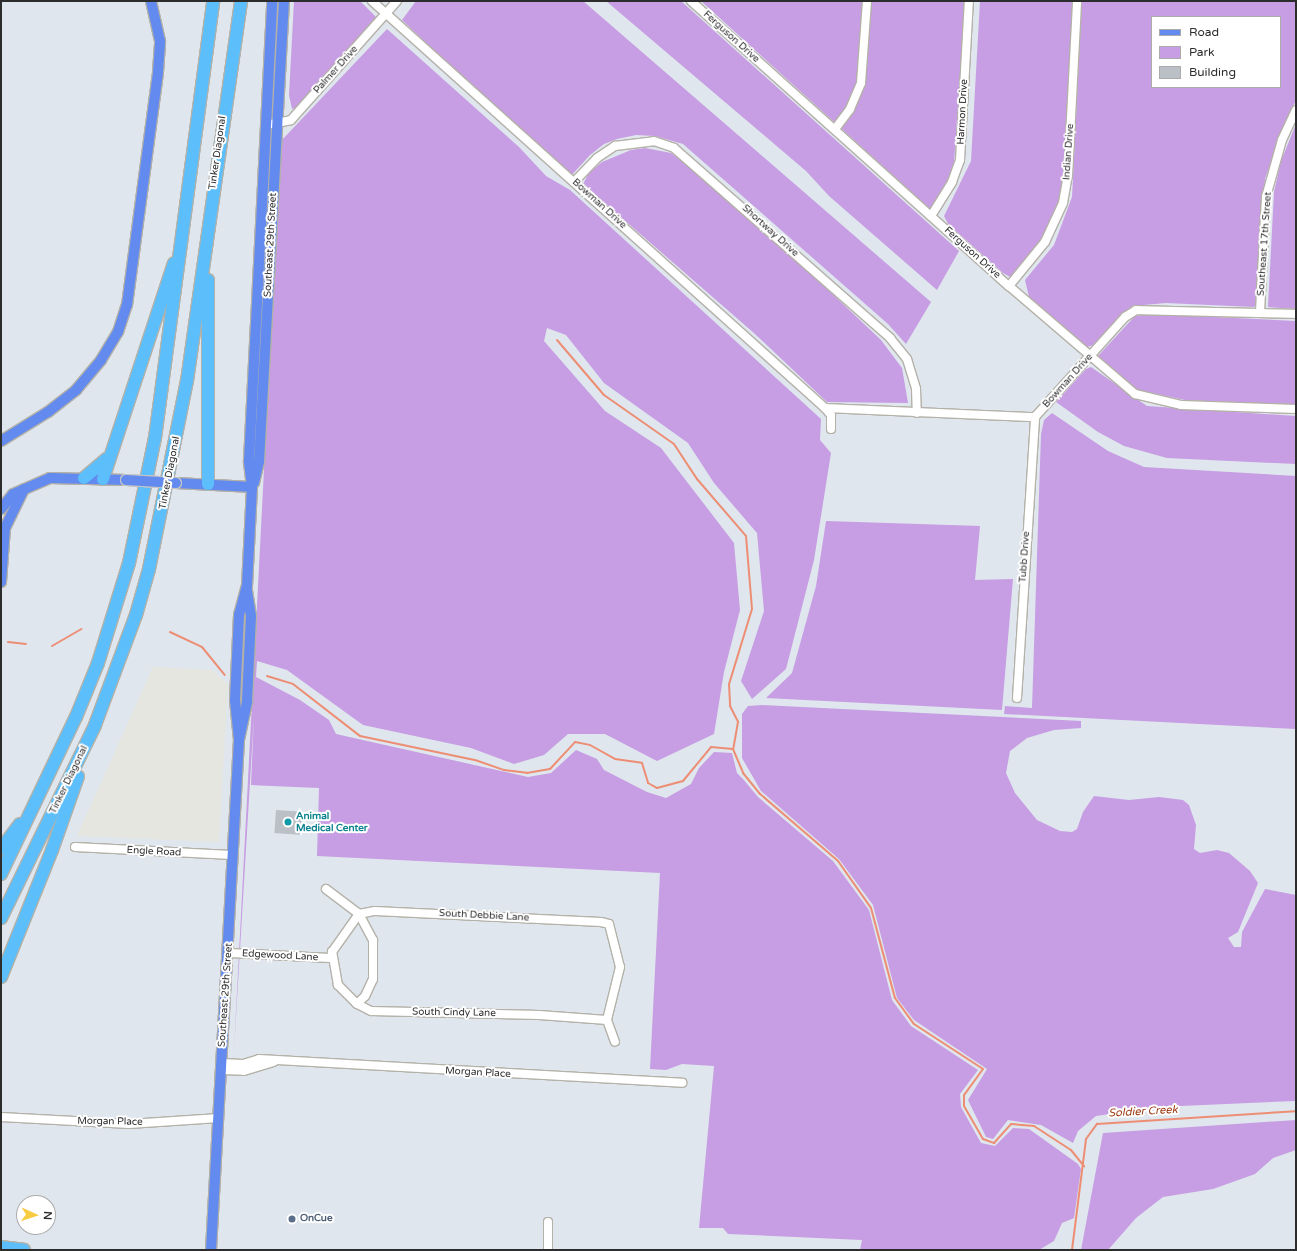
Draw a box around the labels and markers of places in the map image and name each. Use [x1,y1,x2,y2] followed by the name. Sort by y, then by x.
[296,810,368,834] place label: Animal Medical Center
[283,817,293,827] marker: Animal Medical Center
[300,1213,333,1225] place label: OnCue
[287,1214,297,1224] marker: OnCue

